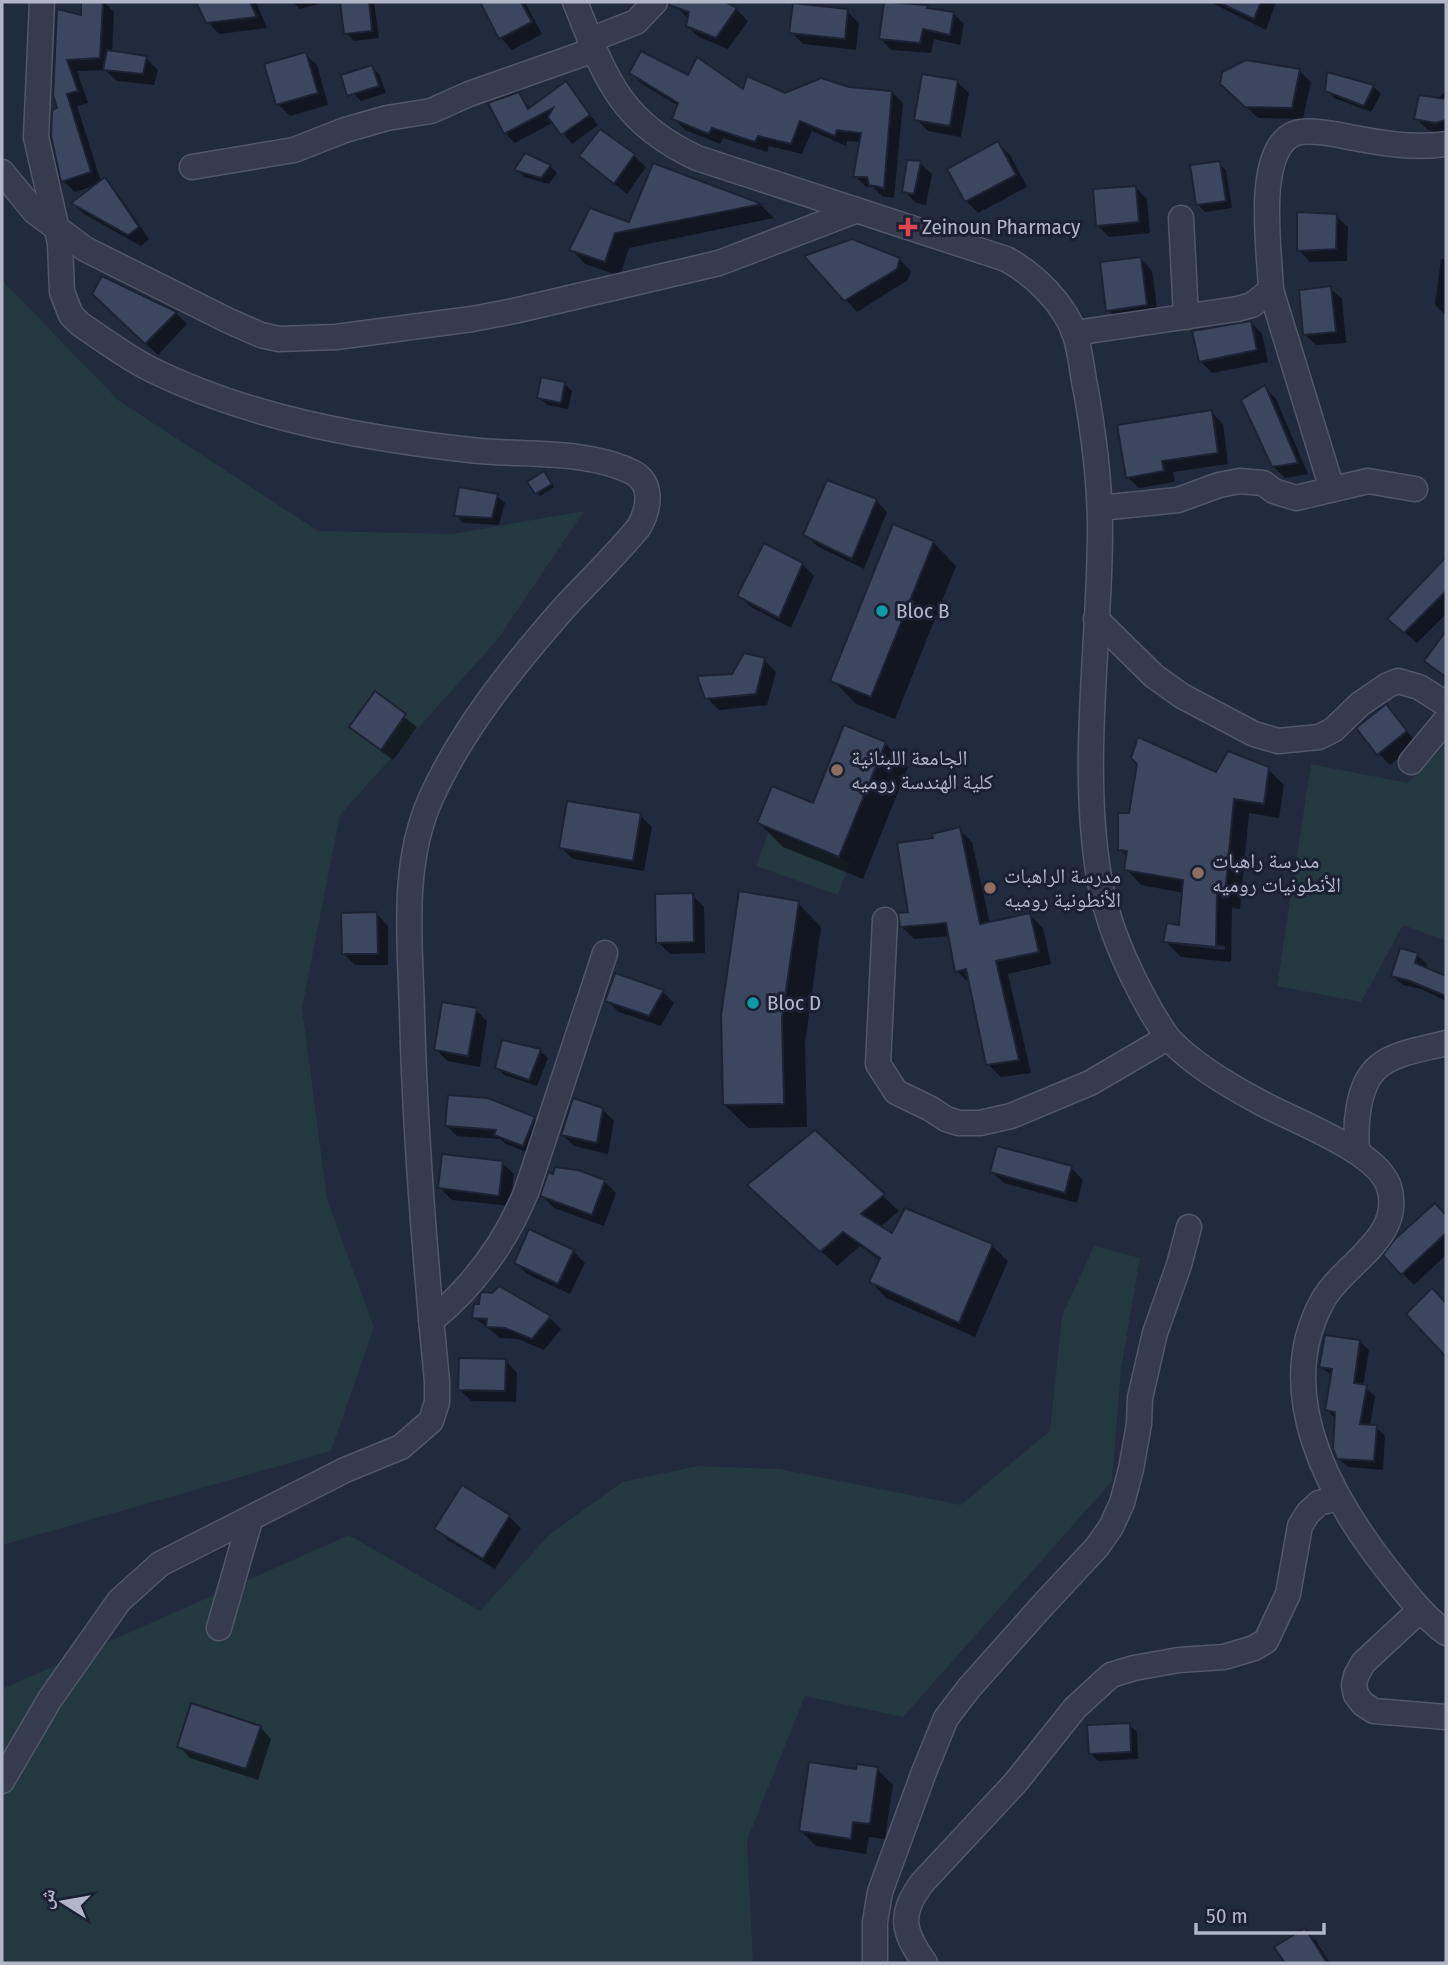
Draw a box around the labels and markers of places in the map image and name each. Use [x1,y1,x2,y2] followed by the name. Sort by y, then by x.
[922,214,1081,240] place label: Zeinoun Pharmacy
[900,219,916,235] marker: Zeinoun Pharmacy
[896,598,949,624] place label: Bloc B
[874,603,890,619] marker: Bloc B
[851,745,993,795] place label: الجامعة اللبنانية كلية الهندسة روميه
[829,762,845,778] marker: الجامعة اللبنانية كلية الهندسة روميه
[1212,848,1341,898] place label: مدرسة راهبات الأنطونيات روميه
[1004,863,1121,913] place label: مدرسة الراهبات الأنطونية روميه
[1190,865,1206,881] marker: مدرسة راهبات الأنطونيات روميه
[982,880,998,896] marker: مدرسة الراهبات الأنطونية روميه
[767,990,821,1016] place label: Bloc D
[745,995,761,1011] marker: Bloc D

